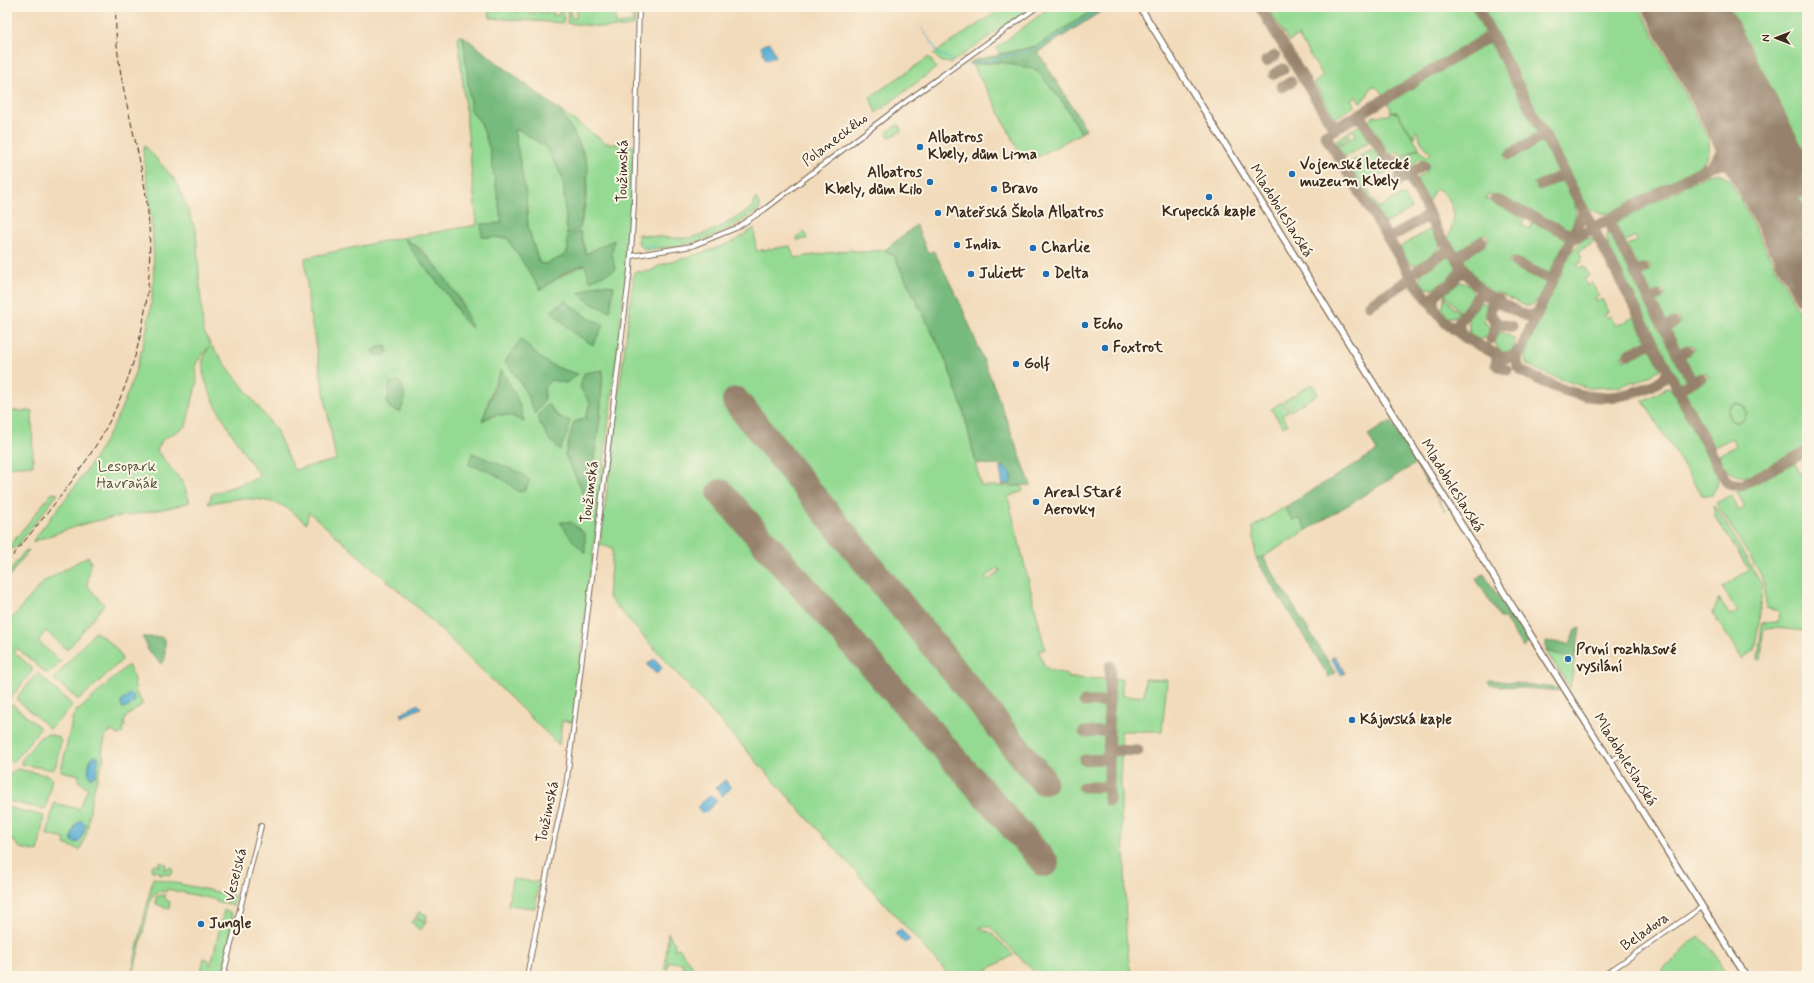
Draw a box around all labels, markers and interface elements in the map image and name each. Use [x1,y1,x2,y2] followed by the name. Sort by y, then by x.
[1756,18,1796,58] north arrow
[1760,34,1774,42] text: N
[798,109,872,171] street label: Polaneckého
[928,128,1037,165] place label: Albatros Kbely, dům Lima
[612,139,634,203] street label: Toužimská
[915,142,925,152] marker: Albatros Kbely, dům Lima
[1300,155,1409,192] place label: Vojenské letecké muzeum Kbely
[1244,161,1318,261] street label: Mladoboleslavská
[825,163,922,200] place label: Albatros Kbely, dům Kilo
[1287,169,1297,179] marker: Vojenské letecké muzeum Kbely
[925,177,935,187] marker: Albatros Kbely, dům Kilo
[1002,179,1038,199] place label: Bravo
[989,184,999,194] marker: Bravo
[1204,192,1214,202] marker: Krupecká kaple
[1162,202,1256,222] place label: Krupecká kaple
[946,203,1104,223] place label: Mateřská Škola Albatros
[933,208,943,218] marker: Mateřská Škola Albatros
[965,235,1002,255] place label: India
[1041,238,1091,258] place label: Charlie
[952,240,962,250] marker: India
[1028,243,1038,253] marker: Charlie
[979,264,1026,284] place label: Juliett
[1054,264,1089,284] place label: Delta
[966,269,976,279] marker: Juliett
[1041,269,1051,279] marker: Delta
[1093,315,1123,335] place label: Echo
[1080,320,1090,330] marker: Echo
[1113,338,1164,358] place label: Foxtrot
[1100,343,1110,353] marker: Foxtrot
[1024,354,1050,374] place label: Golf
[1011,359,1021,369] marker: Golf
[1415,436,1489,536] street label: Mladoboleslavská
[97,457,158,494] park label: Lesopark Havraňák
[576,460,604,524] street label: Toužimská
[1044,483,1121,520] place label: Areal Staré Aerovky
[1031,497,1041,507] marker: Areal Staré Aerovky
[1576,640,1677,677] place label: První rozhlasové vysilání
[1563,654,1573,664] marker: První rozhlasové vysilání
[1360,710,1452,730] place label: Kájovská kaple
[1588,710,1662,810] street label: Mladoboleslavská
[1347,715,1357,725] marker: Kájovská kaple
[532,779,564,845] street label: Toužimská
[220,846,252,904] street label: Veselská
[1617,908,1674,956] street label: Beladova
[209,914,252,936] place label: Jungle
[196,919,206,929] marker: Jungle

